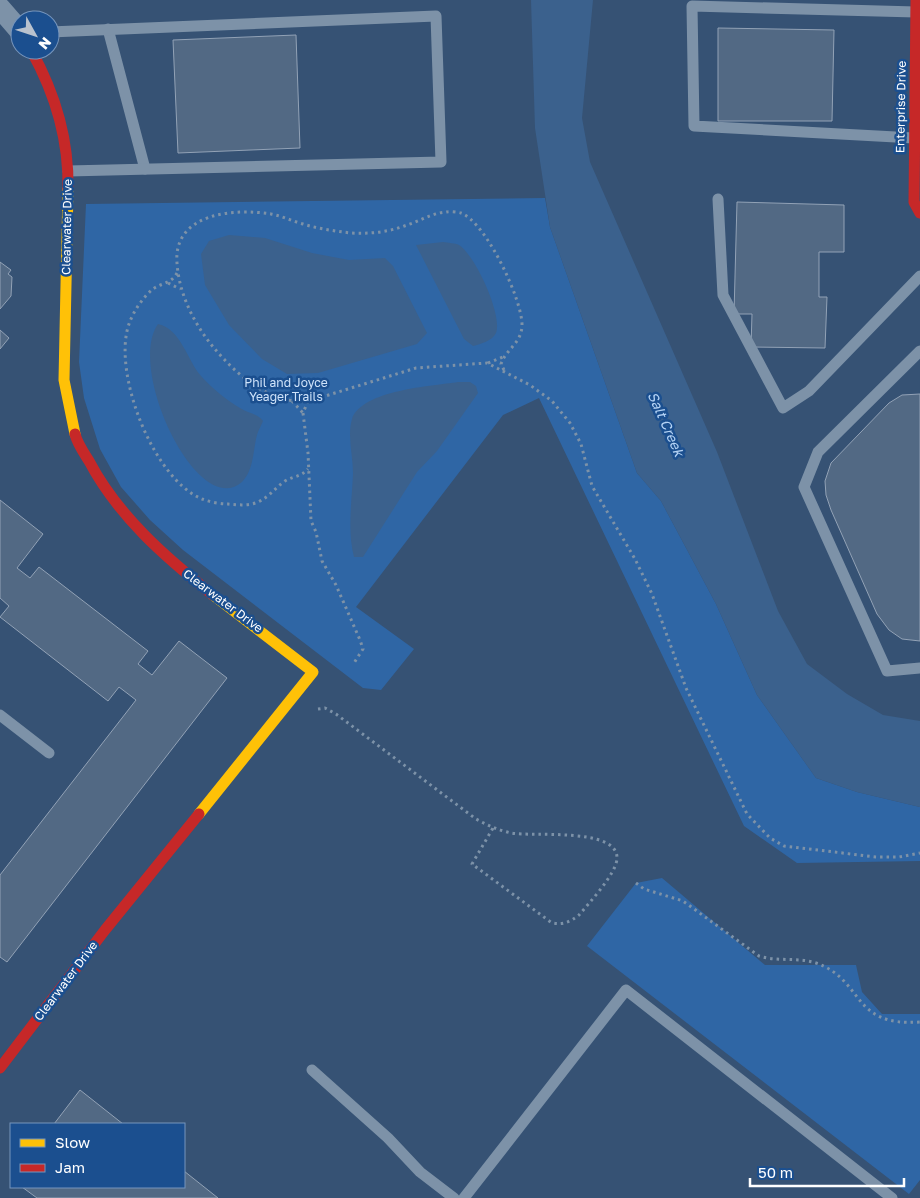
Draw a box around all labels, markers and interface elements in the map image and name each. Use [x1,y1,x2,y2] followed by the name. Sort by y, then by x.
[10,10,60,60] north arrow
[35,34,55,53] text: N
[892,61,909,153] street label: Enterprise Drive
[58,179,75,275] street label: Clearwater Drive
[244,375,328,404] park label: Phil and Joyce Yeager Trails
[645,389,689,461] water label: Salt Creek
[181,566,266,635] street label: Clearwater Drive
[31,938,100,1023] street label: Clearwater Drive
[10,1123,185,1188] legend
[55,1133,90,1151] text: Slow
[750,1156,904,1188] scale bar
[55,1158,85,1176] text: Jam
[758,1163,793,1181] text: 50 m

